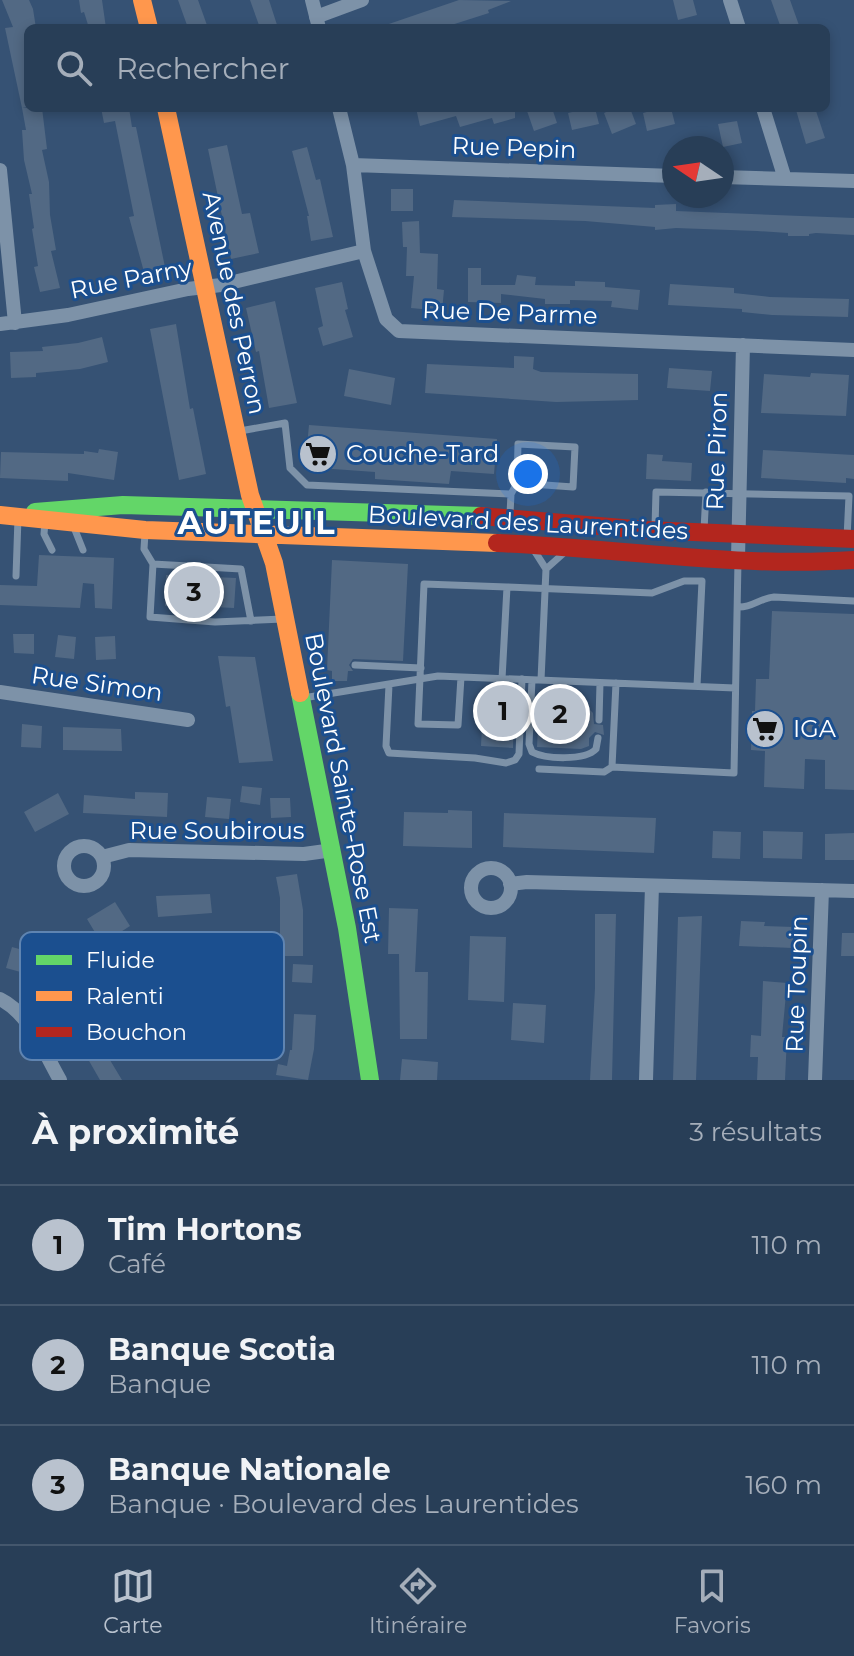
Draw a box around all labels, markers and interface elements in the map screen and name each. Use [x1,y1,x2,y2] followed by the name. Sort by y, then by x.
[24,24,830,112] search box
[52,46,96,90] icon: search
[116,50,290,87] text: Rechercher
[451,131,577,164] street label: Rue Pepin
[662,136,734,208] north arrow
[197,189,272,417] street label: Avenue des Perron
[68,252,194,305] street label: Rue Parny
[422,295,598,330] street label: Rue De Parme
[700,391,733,511] street label: Rue Piron
[297,433,339,475] supermarket icon: Couche-Tard
[346,439,499,468] place label: Couche-Tard
[508,454,548,494] your location
[367,500,689,545] street label: Boulevard des Laurentides
[176,503,337,542] district label: AUTEUIL
[168,562,220,622] pin: 3
[299,630,388,946] street label: Boulevard Sainte-Rose Est
[30,660,165,707] street label: Rue Simon
[477,681,529,741] pin: 1
[534,684,586,744] pin: 2
[744,708,786,750] supermarket icon: IGA
[793,714,837,743] place label: IGA
[129,816,305,845] street label: Rue Soubirous
[780,915,813,1053] street label: Rue Toupin
[20,932,284,1060] legend
[86,947,155,974] text: Fluide
[86,983,164,1010] text: Ralenti
[86,1019,187,1046] text: Bouchon
[32,1111,239,1153] text: À proximité
[689,1116,822,1148] text: 3 résultats
[108,1211,302,1248] text: Tim Hortons
[53,1229,63,1261] text: 1
[752,1229,822,1261] text: 110 m
[108,1248,166,1280] text: Café
[108,1331,336,1368] text: Banque Scotia
[50,1349,66,1381] text: 2
[752,1349,822,1381] text: 110 m
[108,1368,211,1400] text: Banque
[108,1451,391,1488] text: Banque Nationale
[50,1469,66,1501] text: 3
[745,1469,822,1501] text: 160 m
[108,1488,579,1520] text: Banque · Boulevard des Laurentides
[103,1564,163,1639] tab: Carte
[369,1564,467,1639] tab: Itinéraire
[674,1564,751,1639] tab: Favoris

